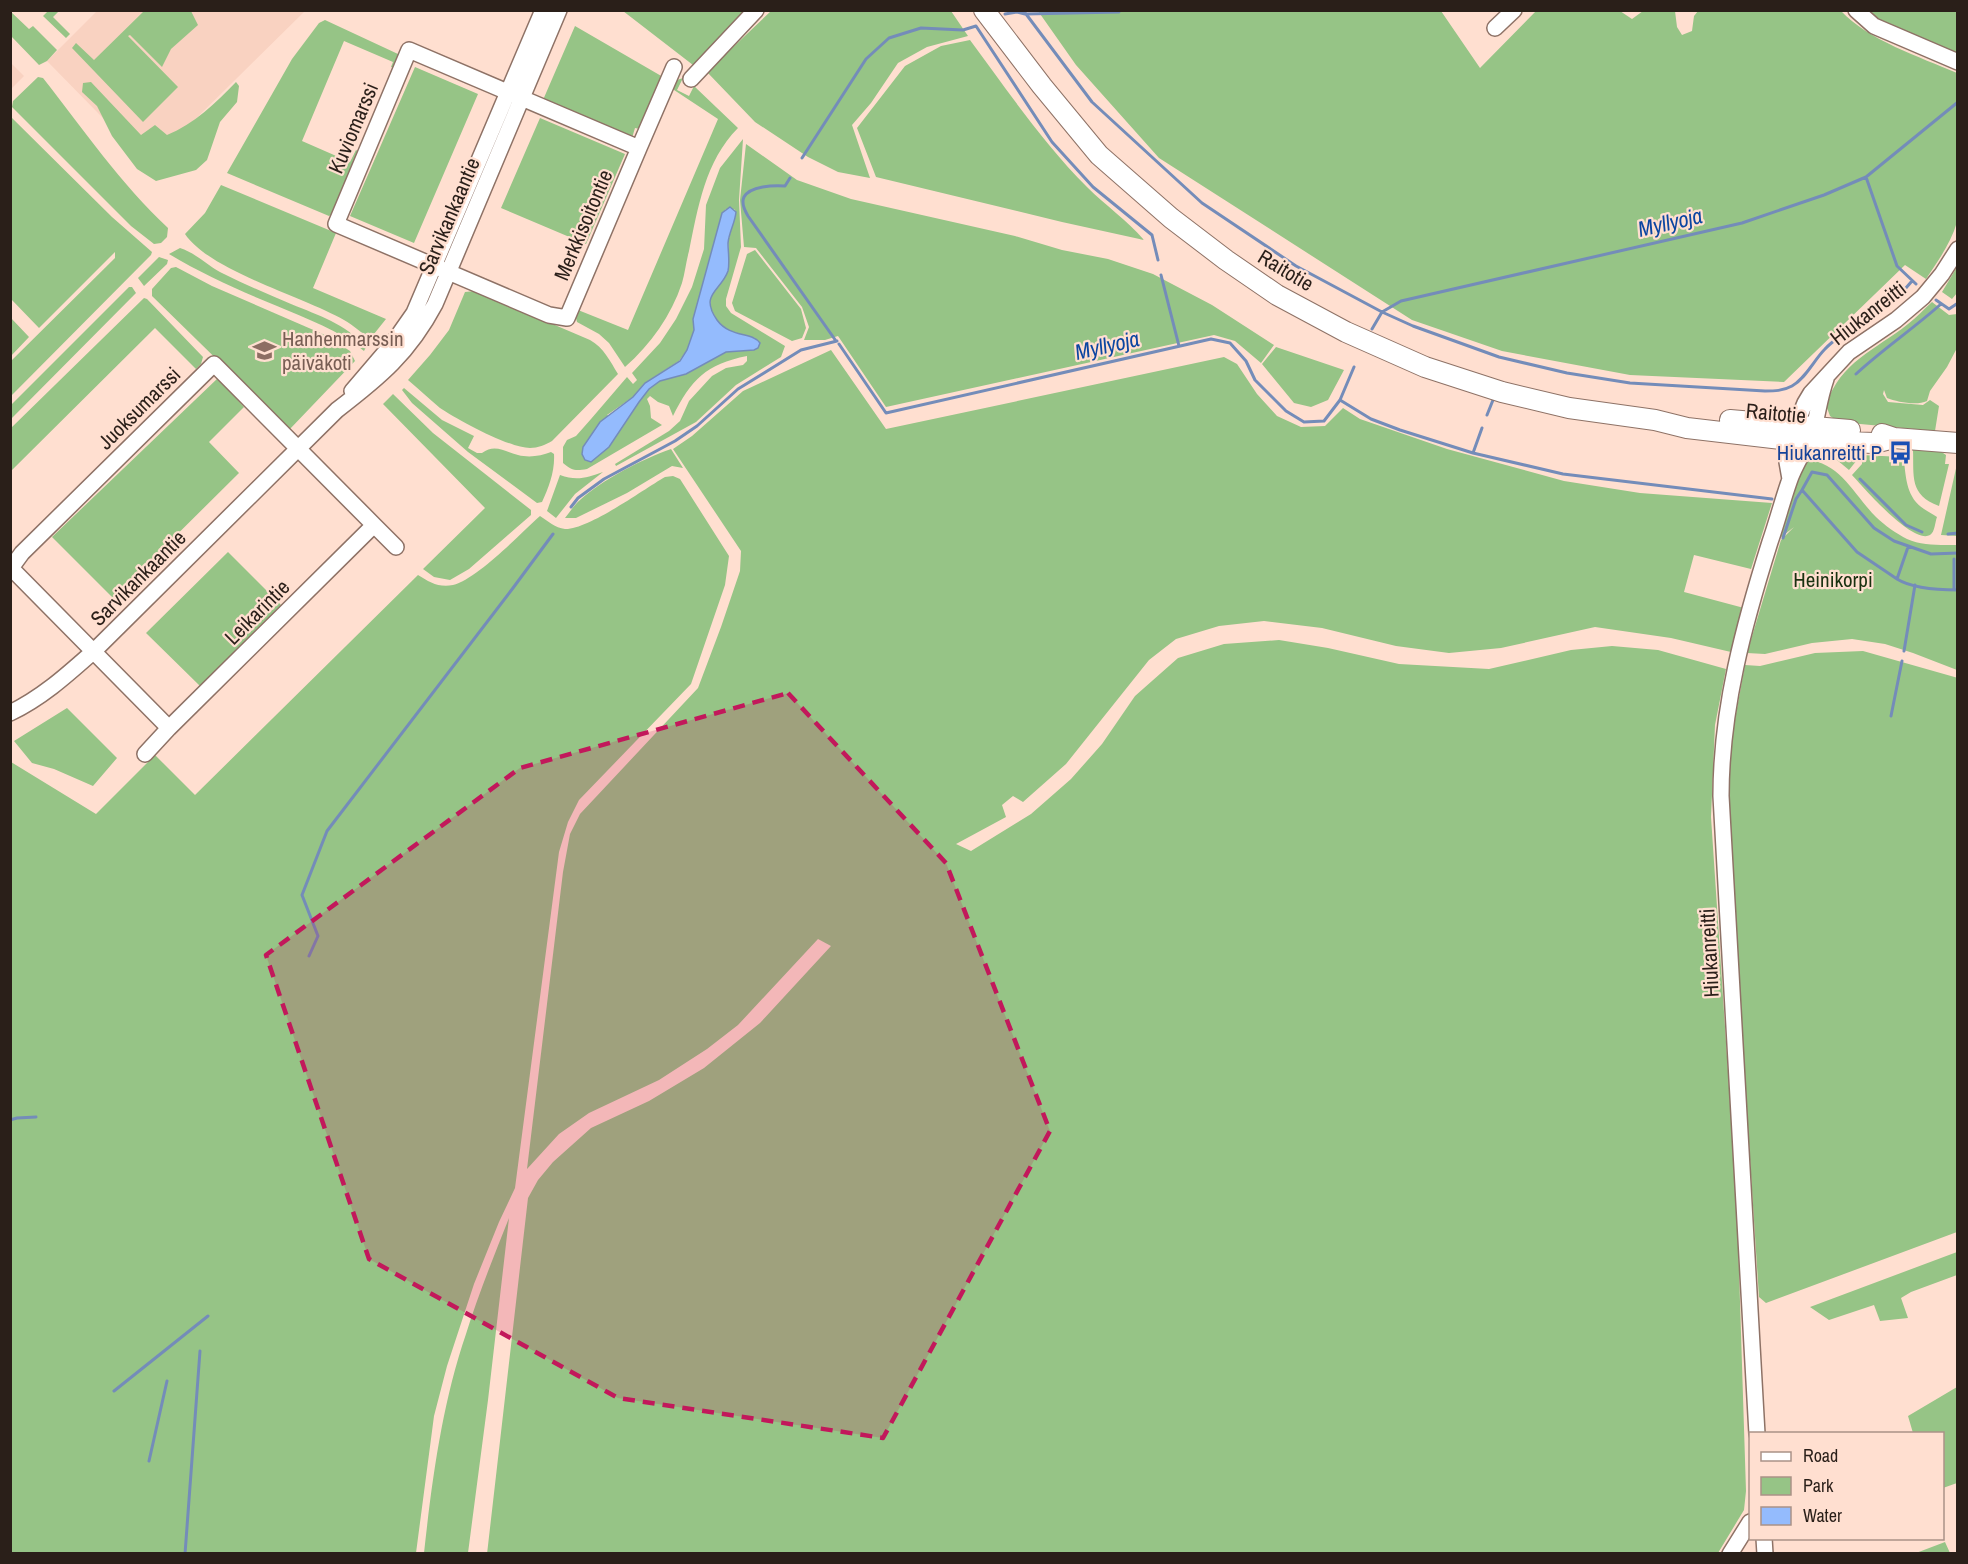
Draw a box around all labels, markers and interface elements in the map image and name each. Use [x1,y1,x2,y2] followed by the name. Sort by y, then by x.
[321,78,385,178] street label: Kuviomarssi
[411,153,487,279] street label: Sarvikankaantie
[547,165,619,285] street label: Merkkisoitontie
[1635,200,1705,244] water label: Myllyoja
[1253,242,1319,298] street label: Raitotie
[1824,274,1912,352] street label: Hiukanreitti
[1072,323,1142,367] water label: Myllyoja
[282,324,404,377] place label: Hanhenmarssin päiväkoti
[251,337,277,363] school or university icon: Hanhenmarssin päiväkoti
[91,360,187,456] street label: Juoksumarssi
[1745,396,1807,430] street label: Raitotie
[1777,438,1882,467] place label: Hiukanreitti P
[1887,439,1913,465] bus stop icon: Hiukanreitti P
[84,524,192,632] street label: Sarvikankaantie
[1793,565,1873,594] park label: Heinikorpi
[218,573,296,651] street label: Leikarintie
[1692,908,1726,998] street label: Hiukanreitti
[1749,1432,1944,1540] legend
[1803,1443,1838,1468] text: Road
[1803,1473,1834,1498] text: Park
[1803,1503,1842,1528] text: Water

